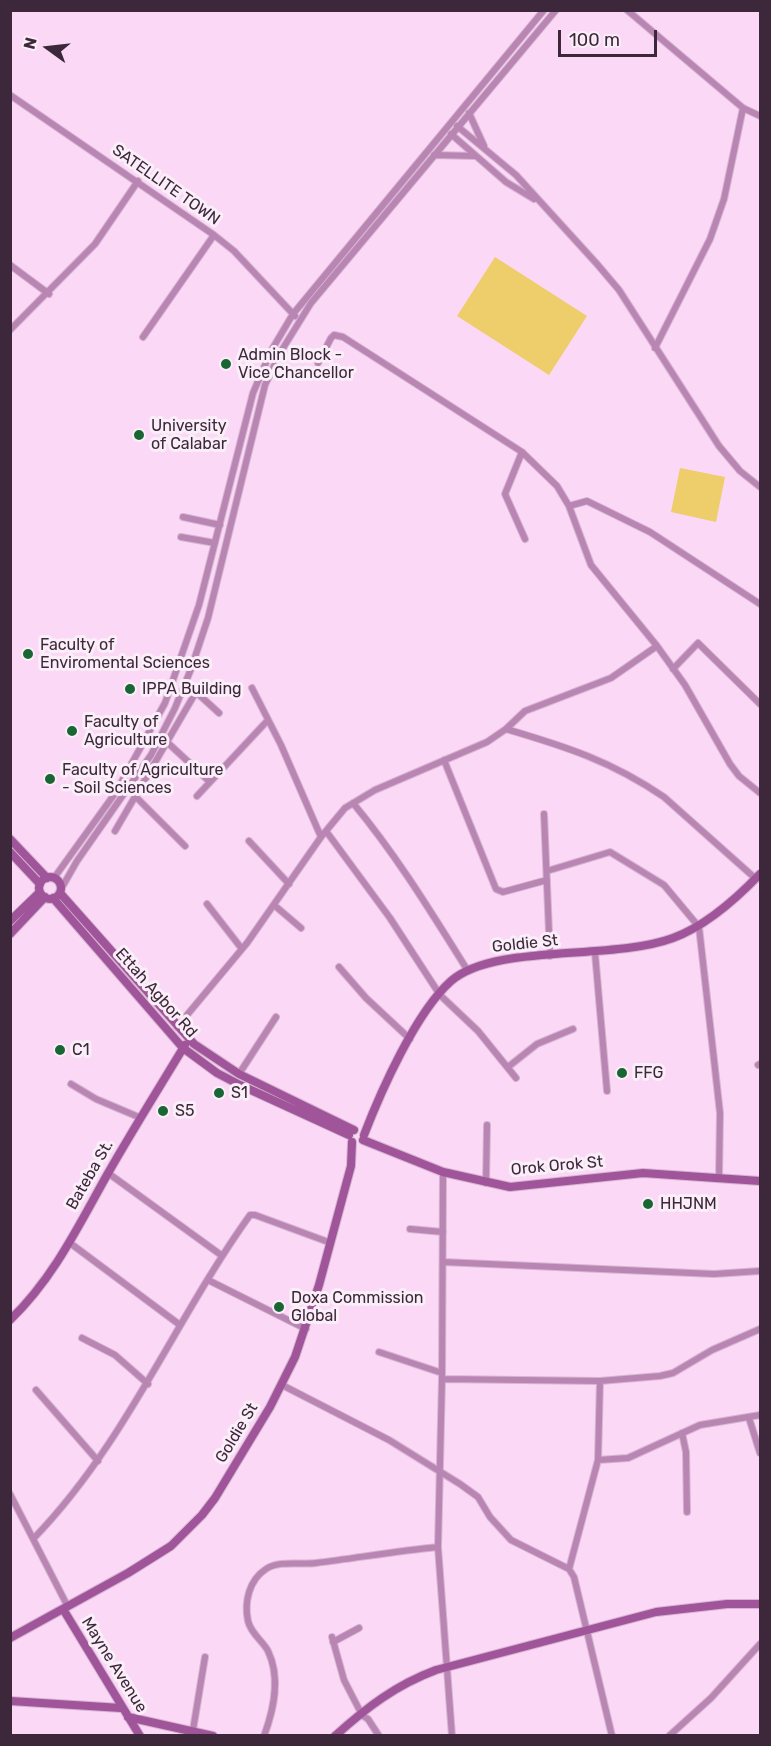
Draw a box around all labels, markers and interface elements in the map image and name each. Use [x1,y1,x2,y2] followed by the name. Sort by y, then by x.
[18,18,78,78] north arrow
[561,18,660,56] scale bar
[569,29,620,51] text: 100 m
[19,35,41,51] text: N
[108,141,224,229] street label: SATELLITE TOWN
[238,345,354,383] place label: Admin Block - Vice Chancellor
[219,357,233,371] marker: Admin Block - Vice Chancellor
[151,416,227,454] place label: University of Calabar
[132,428,146,442] marker: University of Calabar
[40,635,210,673] place label: Faculty of Enviromental Sciences
[21,647,35,661] marker: Faculty of Enviromental Sciences
[142,679,242,699] place label: IPPA Building
[123,682,137,696] marker: IPPA Building
[84,712,167,750] place label: Faculty of Agriculture
[65,724,79,738] marker: Faculty of Agriculture
[62,760,223,798] place label: Faculty of Agriculture - Soil Sciences
[43,772,57,786] marker: Faculty of Agriculture - Soil Sciences
[491,931,559,957] street label: Goldie St
[111,944,201,1042] street label: Ettah Agbor Rd
[72,1040,90,1060] place label: C1
[53,1043,67,1057] marker: C1
[634,1063,664,1083] place label: FFG
[615,1066,629,1080] marker: FFG
[231,1083,248,1103] place label: S1
[212,1086,226,1100] marker: S1
[175,1101,194,1121] place label: S5
[156,1104,170,1118] marker: S5
[62,1137,118,1213] street label: Bateba St.
[510,1152,604,1180] street label: Orok Orok St
[660,1194,717,1214] place label: HHJNM
[641,1197,655,1211] marker: HHJNM
[291,1288,424,1326] place label: Doxa Commission Global
[272,1300,286,1314] marker: Doxa Commission Global
[212,1400,262,1466] street label: Goldie St
[77,1614,151,1716] street label: Mayne Avenue

